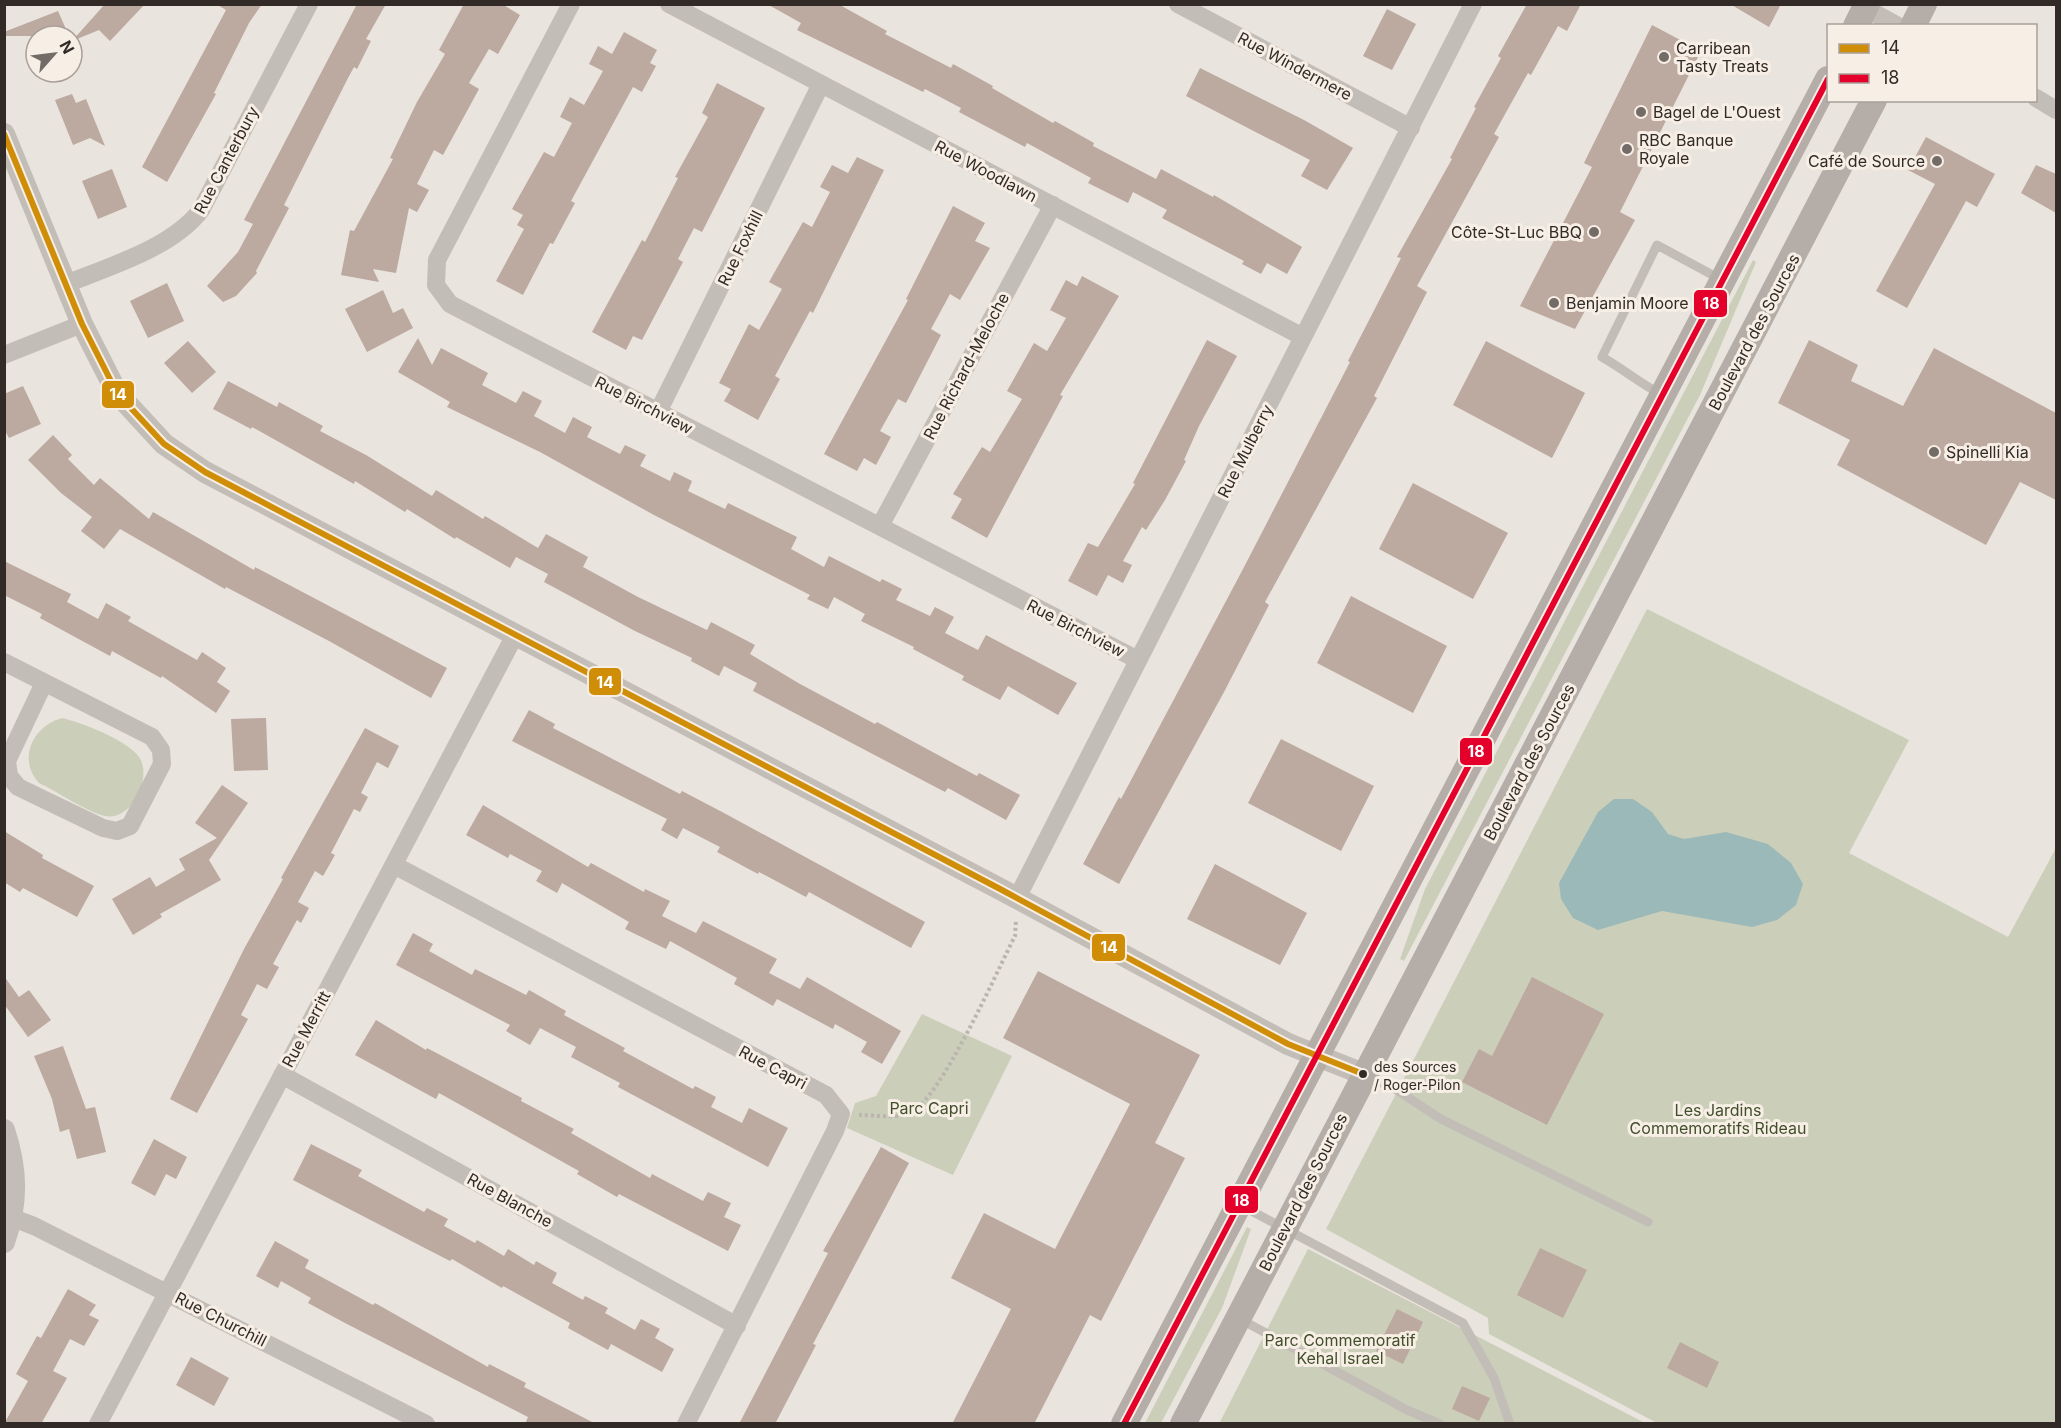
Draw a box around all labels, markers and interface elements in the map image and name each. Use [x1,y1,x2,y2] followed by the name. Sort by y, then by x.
[24,24,84,84] north arrow
[1827,24,2037,102] legend
[1234,27,1356,105] street label: Rue Windermere
[56,37,79,57] text: N
[1881,37,1900,58] text: 14
[1676,38,1769,76] place label: Carribean Tasty Treats
[1657,50,1671,64] marker: Carribean Tasty Treats
[1881,67,1899,88] text: 18
[1653,102,1781,122] place label: Bagel de L'Ouest
[189,103,263,217] street label: Rue Canterbury
[1634,105,1648,119] marker: Bagel de L'Ouest
[1639,130,1733,168] place label: RBC Banque Royale
[931,136,1041,206] street label: Rue Woodlawn
[1620,142,1634,156] marker: RBC Banque Royale
[1808,151,1925,171] place label: Café de Source
[1930,154,1944,168] marker: Café de Source
[713,207,767,289] street label: Rue Foxhill
[1451,222,1582,242] place label: Côte-St-Luc BBQ
[1587,225,1601,239] marker: Côte-St-Luc BBQ
[1704,250,1804,414] street label: Boulevard des Sources
[919,289,1013,443] street label: Rue Richard-Meloche
[1693,289,1728,318] line badge: 18
[1566,293,1689,313] place label: Benjamin Moore
[1702,293,1720,313] text: 18
[1547,296,1561,310] marker: Benjamin Moore
[592,372,696,438] street label: Rue Birchview
[101,380,135,409] line badge: 14
[109,384,127,404] text: 14
[1213,401,1277,501] street label: Rue Mulberry
[1946,442,2029,462] place label: Spinelli Kia
[1927,445,1941,459] marker: Spinelli Kia
[1024,595,1128,661] street label: Rue Birchview
[588,667,622,696] line badge: 14
[596,672,614,692] text: 14
[1479,680,1579,844] street label: Boulevard des Sources
[1459,737,1493,766] line badge: 18
[1467,741,1485,761] text: 18
[1091,933,1126,962] line badge: 14
[1100,937,1118,957] text: 14
[277,987,335,1071] street label: Rue Merritt
[736,1041,810,1093] street label: Rue Capri
[1374,1058,1460,1093] place label: des Sources / Roger-Pilon
[1357,1068,1369,1080] marker: des Sources / Roger-Pilon
[889,1098,969,1118] park label: Parc Capri
[1630,1100,1806,1138] park label: Les Jardins Commemoratifs Rideau
[1254,1110,1352,1274] street label: Boulevard des Sources
[464,1168,556,1232] street label: Rue Blanche
[1224,1185,1259,1214] line badge: 18
[1232,1190,1250,1210] text: 18
[172,1287,270,1351] street label: Rue Churchill
[1265,1330,1416,1368] park label: Parc Commemoratif Kehal Israel

